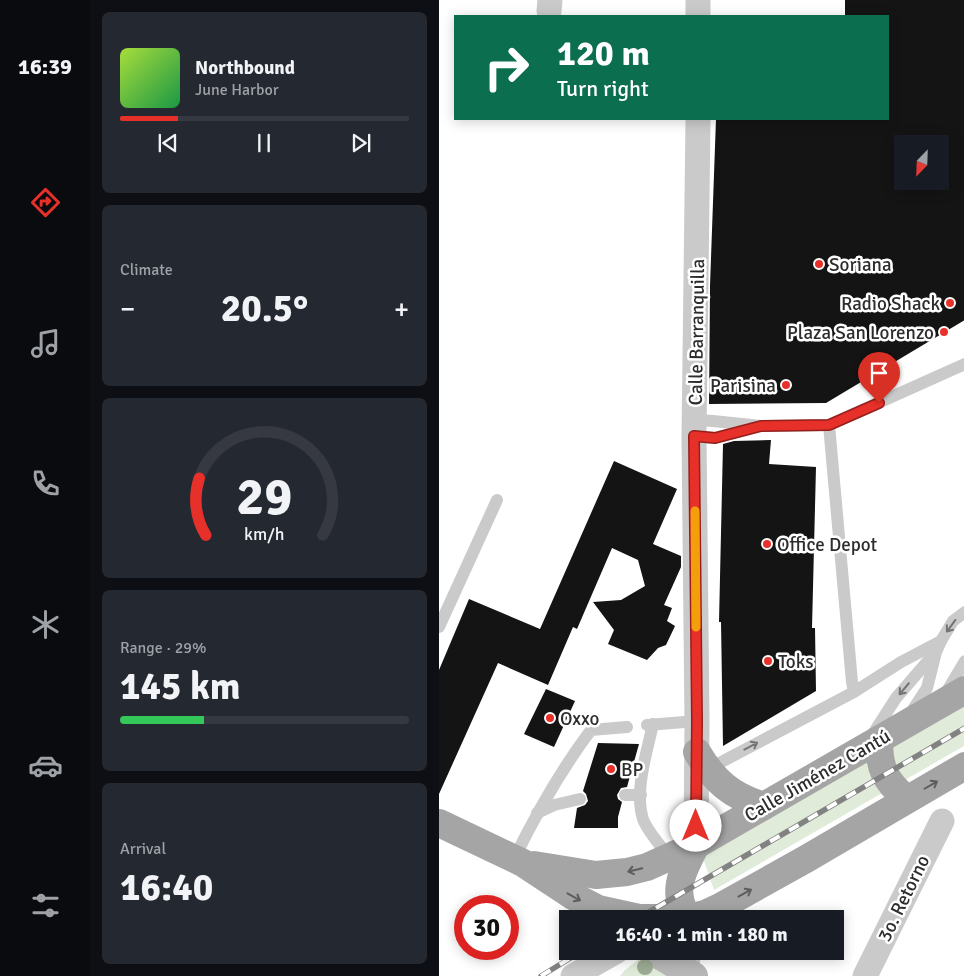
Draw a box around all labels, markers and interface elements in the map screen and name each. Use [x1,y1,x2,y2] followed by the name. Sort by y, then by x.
[557,32,650,75] text: 120 m
[474,35,539,100] icon: right
[18,53,72,80] text: 16:39
[195,56,295,80] text: Northbound
[557,75,649,102] text: Turn right
[195,80,279,100] text: June Harbor
[154,129,182,157] icon: previous
[250,129,278,157] icon: pause
[347,129,375,157] icon: next
[894,135,949,190] north arrow
[894,135,949,190] map controls
[28,185,63,220] icon: directions
[829,253,892,277] place label: Soriana
[813,258,825,270] marker: Soriana
[684,259,710,405] street label: Calle Barranquilla
[120,260,173,280] text: Climate
[221,285,308,332] text: 20.5°
[120,292,135,326] text: −
[394,292,409,326] text: +
[841,292,940,316] place label: Radio Shack
[944,297,956,309] marker: Radio Shack
[787,321,934,345] place label: Plaza San Lorenzo
[28,326,63,361] icon: music
[938,326,950,338] marker: Plaza San Lorenzo
[858,352,900,403] pin
[865,359,893,387] icon: arrive
[710,374,776,398] place label: Parisina
[780,379,792,391] marker: Parisina
[236,465,293,529] text: 29
[28,466,63,501] icon: phone
[244,523,285,545] text: km/h
[777,533,878,557] place label: Office Depot
[761,538,773,550] marker: Office Depot
[28,607,63,642] icon: climate
[946,619,956,633] one-way arrow
[120,638,206,658] text: Range · 29%
[778,650,814,674] place label: Toks
[762,655,774,667] marker: Toks
[120,663,241,710] text: 145 km
[899,682,910,695] one-way arrow
[560,707,599,731] place label: Oxxo
[544,712,556,724] marker: Oxxo
[740,724,895,827] street label: Calle Jiménez Cantú
[743,741,758,751] one-way arrow
[28,748,63,783] icon: car
[621,758,643,782] place label: BP
[605,763,617,775] marker: BP
[923,780,938,790] one-way arrow
[669,799,721,851] position arrow
[120,839,166,859] text: Arrival
[873,851,935,946] street label: 3o. Retorno
[120,864,213,911] text: 16:40
[627,866,643,875] one-way arrow
[28,888,63,923] icon: filters
[737,888,752,898] one-way arrow
[567,892,581,902] one-way arrow
[454,895,519,960] speed limit sign: 30
[615,923,788,947] text: 16:40 · 1 min · 180 m

